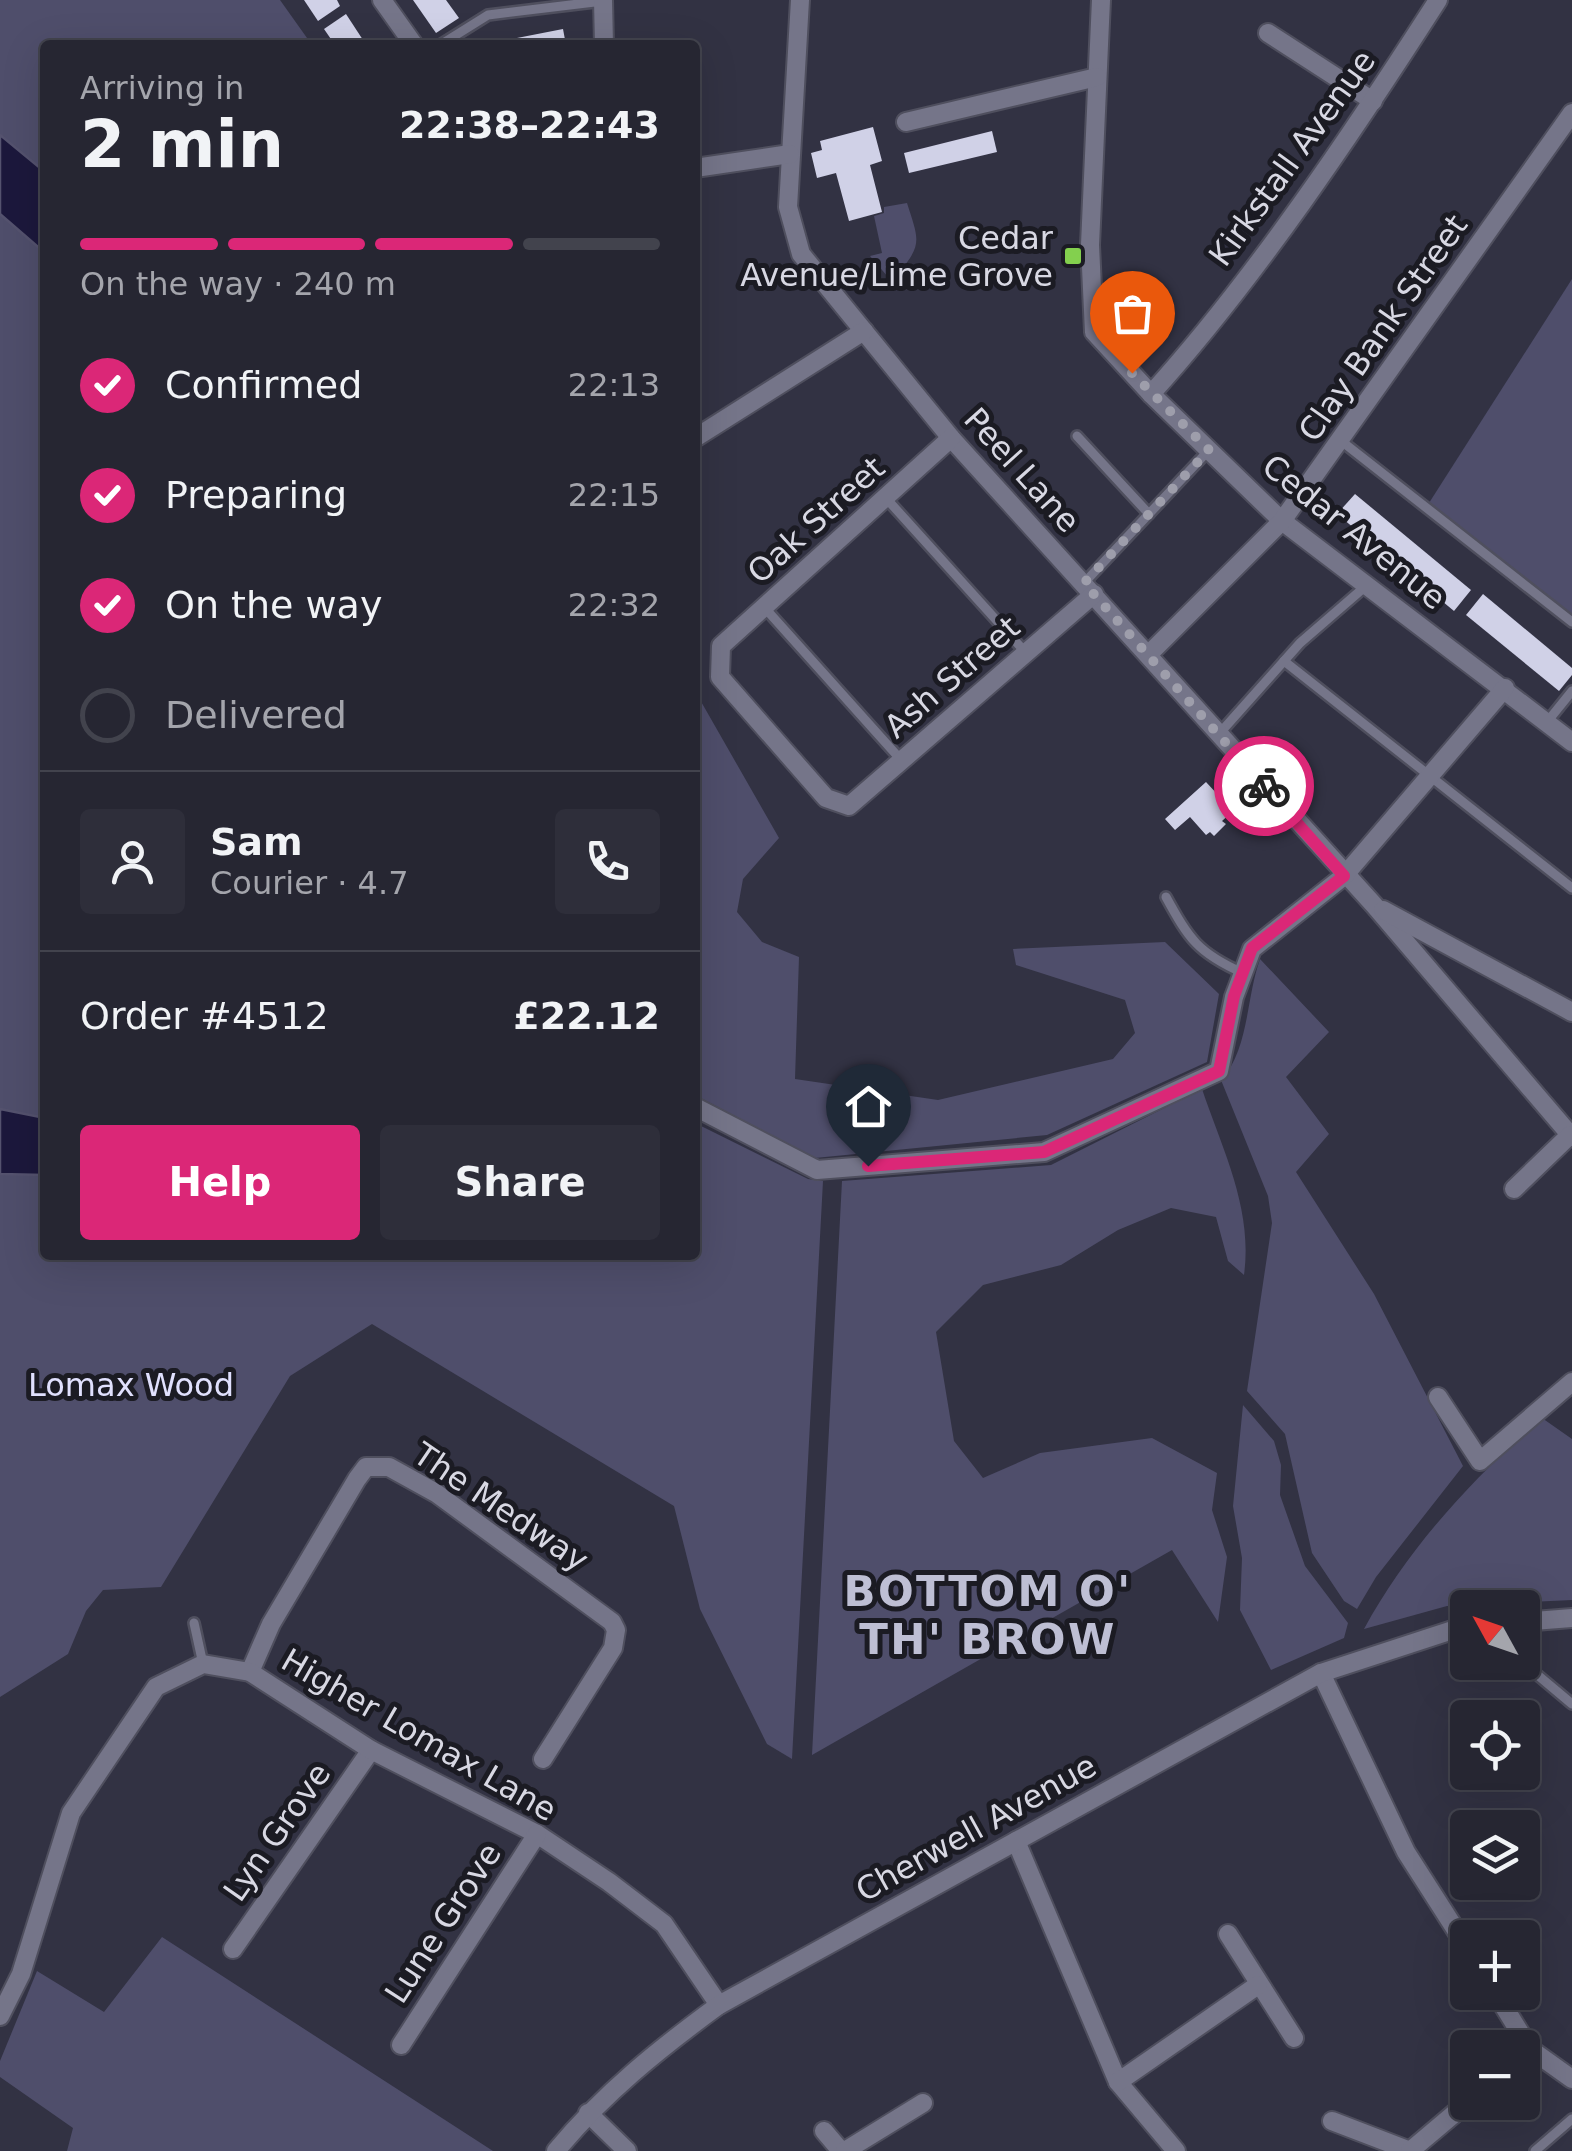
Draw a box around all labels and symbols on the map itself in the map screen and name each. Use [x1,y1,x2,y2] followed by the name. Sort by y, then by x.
[1201,43,1383,273] street label: Kirkstall Avenue
[1291,207,1475,449] street label: Clay Bank Street
[740,219,1054,294] place label: Cedar Avenue/Lime Grove
[1062,245,1084,267] marker: Cedar Avenue/Lime Grove
[1090,271,1175,374] pin
[956,400,1088,540] street label: Peel Lane
[1255,447,1453,617] street label: Cedar Avenue
[740,449,892,591] street label: Oak Street
[877,608,1027,746] street label: Ash Street
[1214,736,1314,836] courier
[826,1064,911,1167] pin
[28,1366,234,1404] park label: Lomax Wood
[406,1434,595,1579] street label: The Medway
[843,1567,1133,1664] district label: BOTTOM O' TH' BROW
[1450,1590,1540,1680] north arrow
[275,1641,563,1829] street label: Higher Lomax Lane
[850,1746,1102,1910] street label: Cherwell Avenue
[216,1756,338,1908] street label: Lyn Grove
[377,1836,509,2010] street label: Lune Grove

